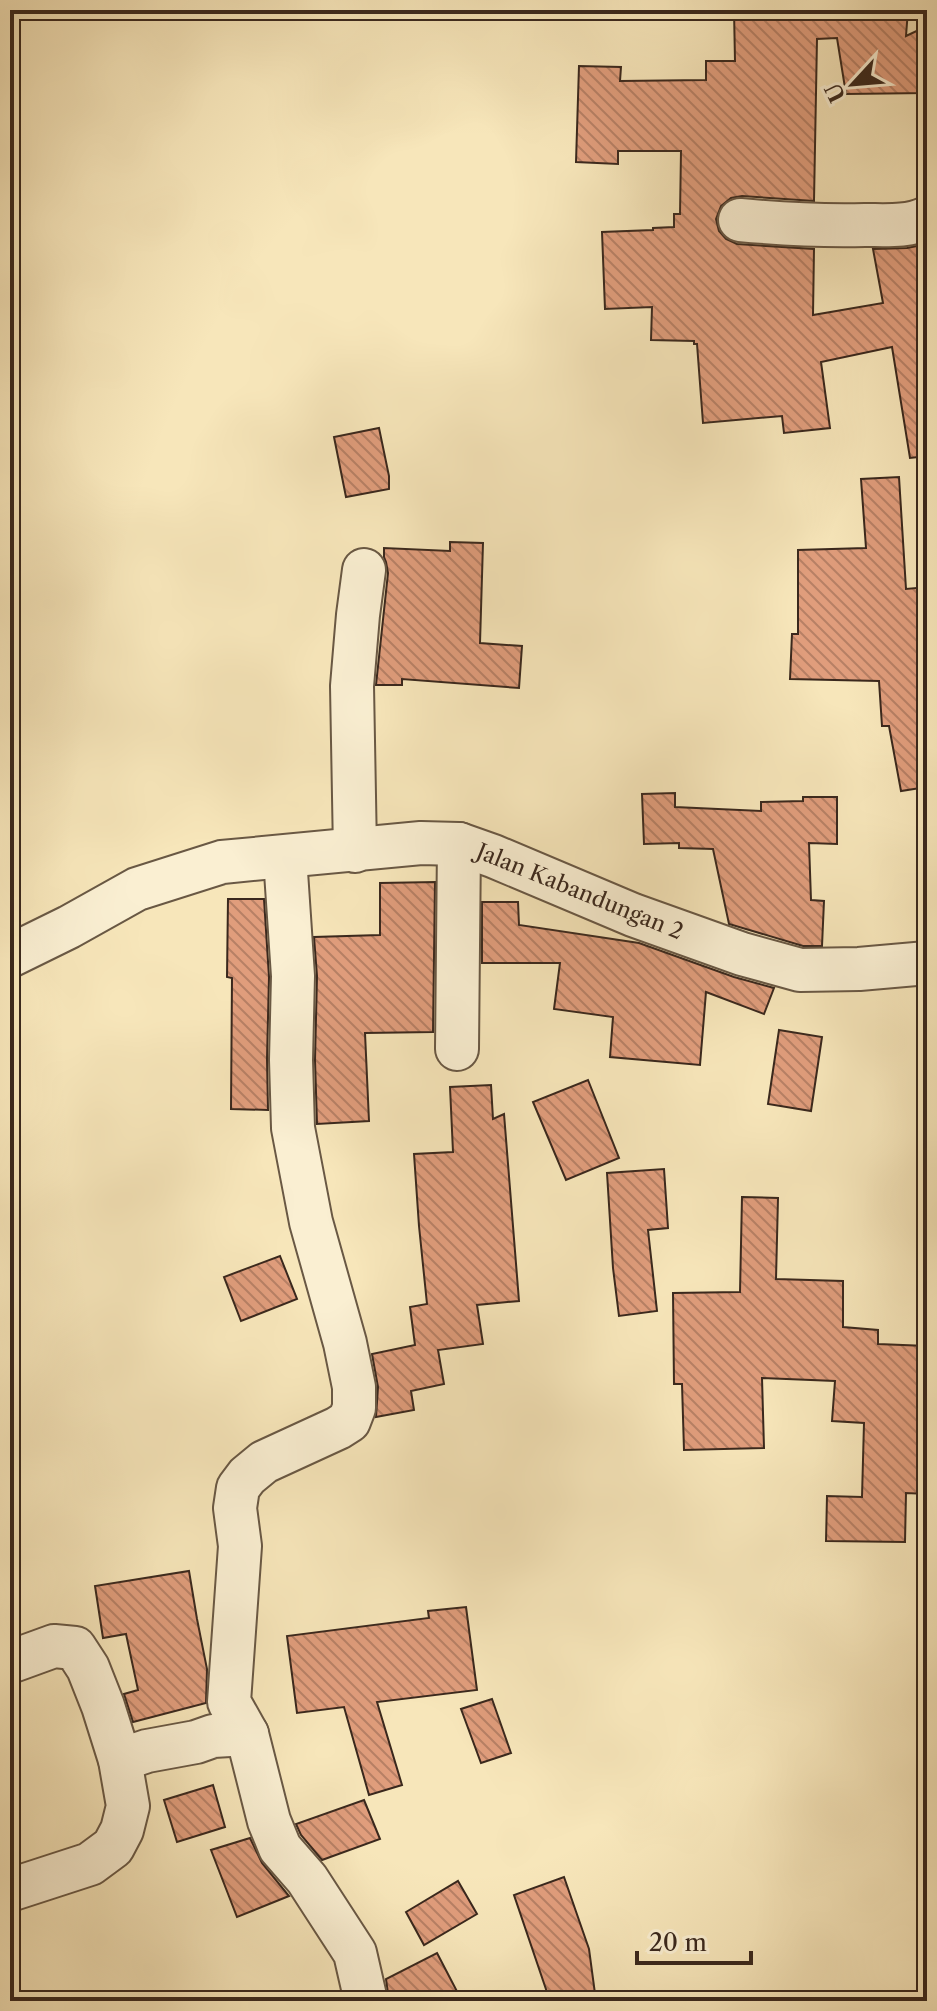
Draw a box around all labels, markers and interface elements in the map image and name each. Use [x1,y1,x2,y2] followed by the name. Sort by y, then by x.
[813,44,893,124] north arrow
[819,78,852,106] text: U
[470,837,687,945] street label: Jalan Kabandungan 2
[637,1915,751,1965] scale bar
[649,1928,707,1957] text: 20 m

